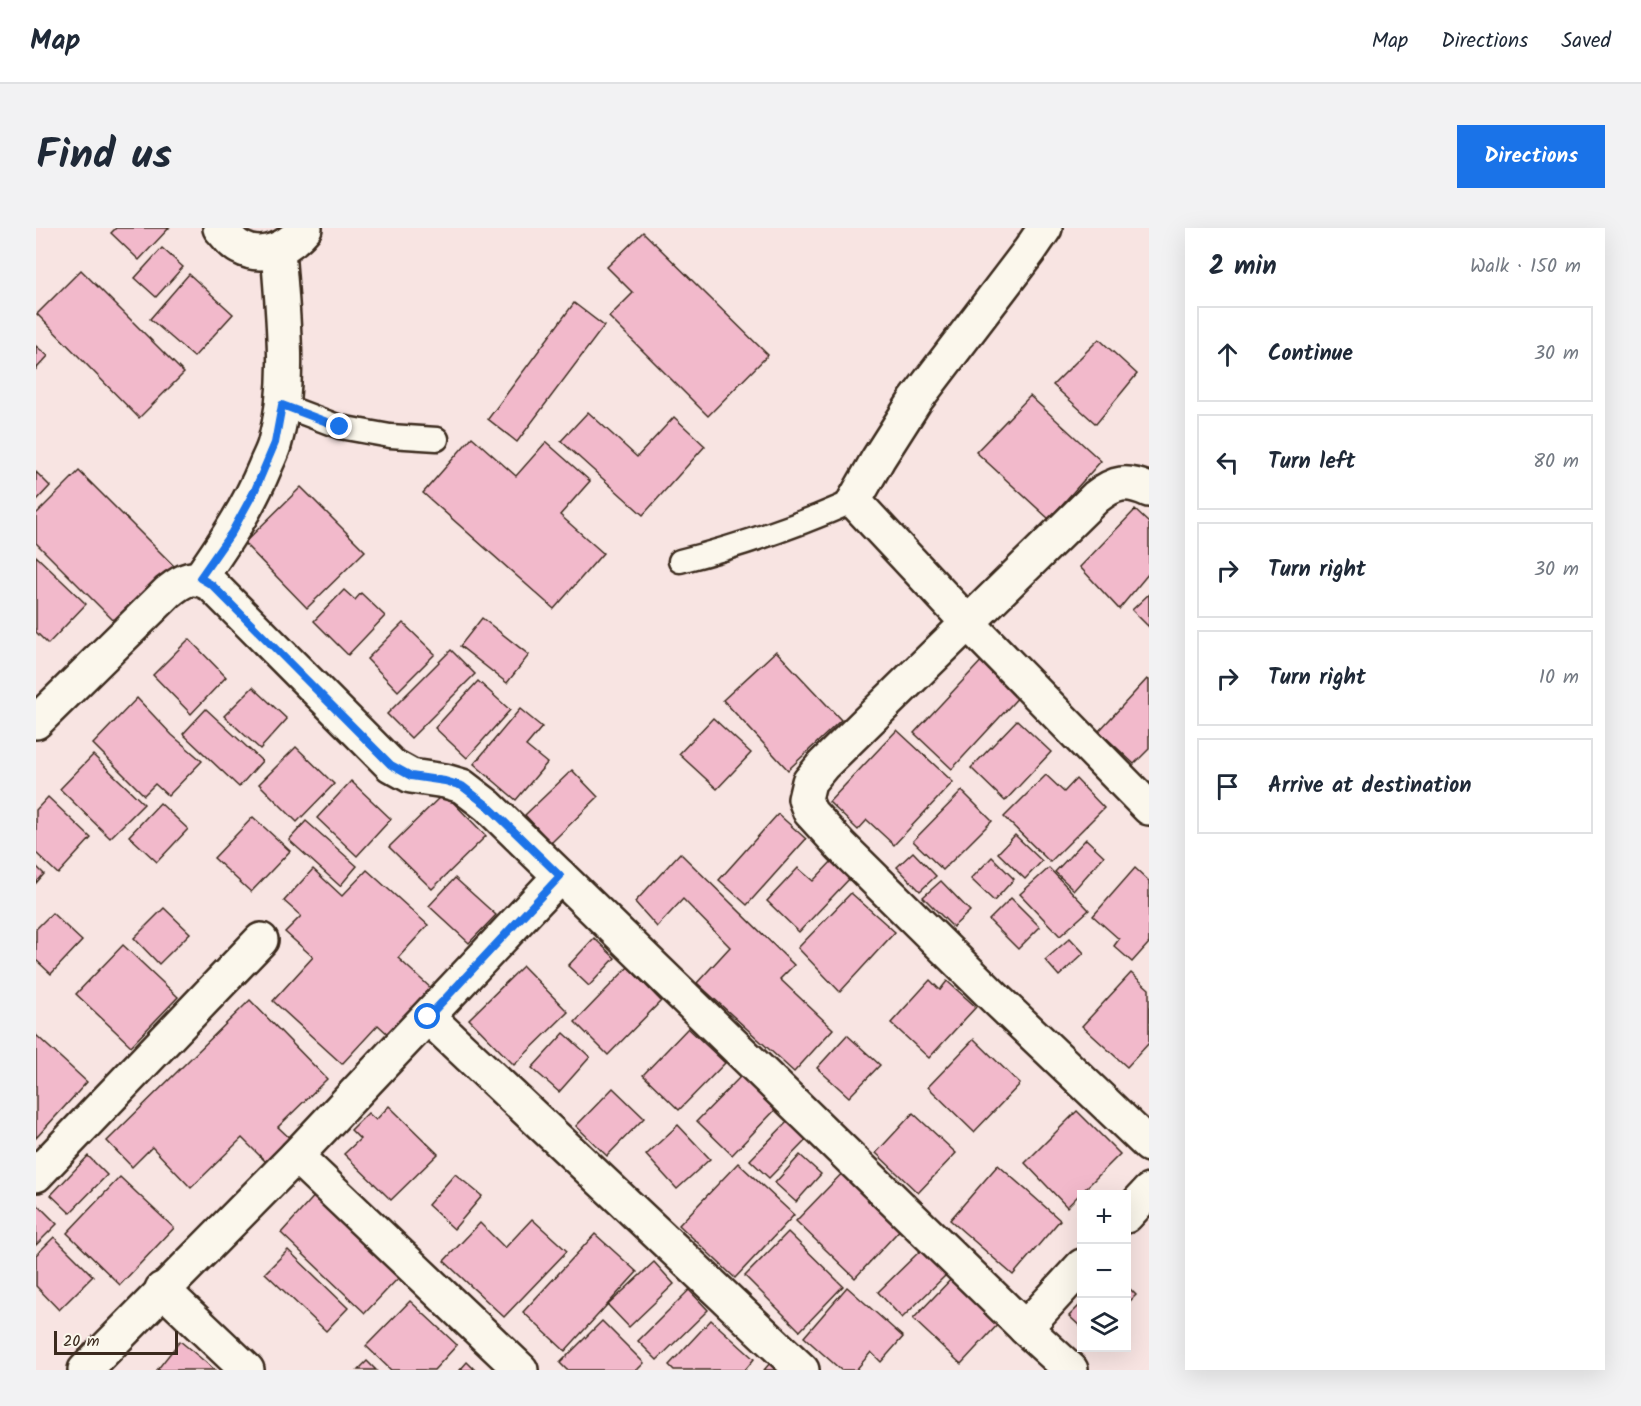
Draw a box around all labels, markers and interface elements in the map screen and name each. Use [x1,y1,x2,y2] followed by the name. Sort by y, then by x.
[30,19,81,64] text: Map
[1372,25,1408,58] text: Map
[1441,25,1528,58] text: Directions
[1561,25,1611,58] text: Saved
[36,123,172,190] text: Find us
[1457,125,1605,188] button: Directions
[1209,246,1277,288] text: 2 min
[1470,251,1581,283] text: Walk · 150 m
[1268,337,1353,372] text: Continue
[1211,338,1244,371] icon: ahead
[1534,338,1579,370] text: 30 m
[326,413,352,439] route end
[1268,445,1355,480] text: Turn left
[1211,446,1244,479] icon: left
[1533,446,1579,478] text: 80 m
[1268,553,1366,588] text: Turn right
[1211,554,1244,587] icon: right
[1534,554,1579,586] text: 30 m
[1268,661,1366,696] text: Turn right
[1211,662,1244,695] icon: right
[1539,662,1579,694] text: 10 m
[1268,769,1471,804] text: Arrive at destination
[1211,770,1244,803] icon: arrive
[414,1003,440,1029] route start
[1077,1190,1131,1352] map controls
[1077,1190,1131,1244] button: +
[1077,1244,1131,1298] button: −
[1077,1298,1131,1352] button: layers
[54,1328,178,1356] scale bar
[63,1329,99,1354] text: 20 m

